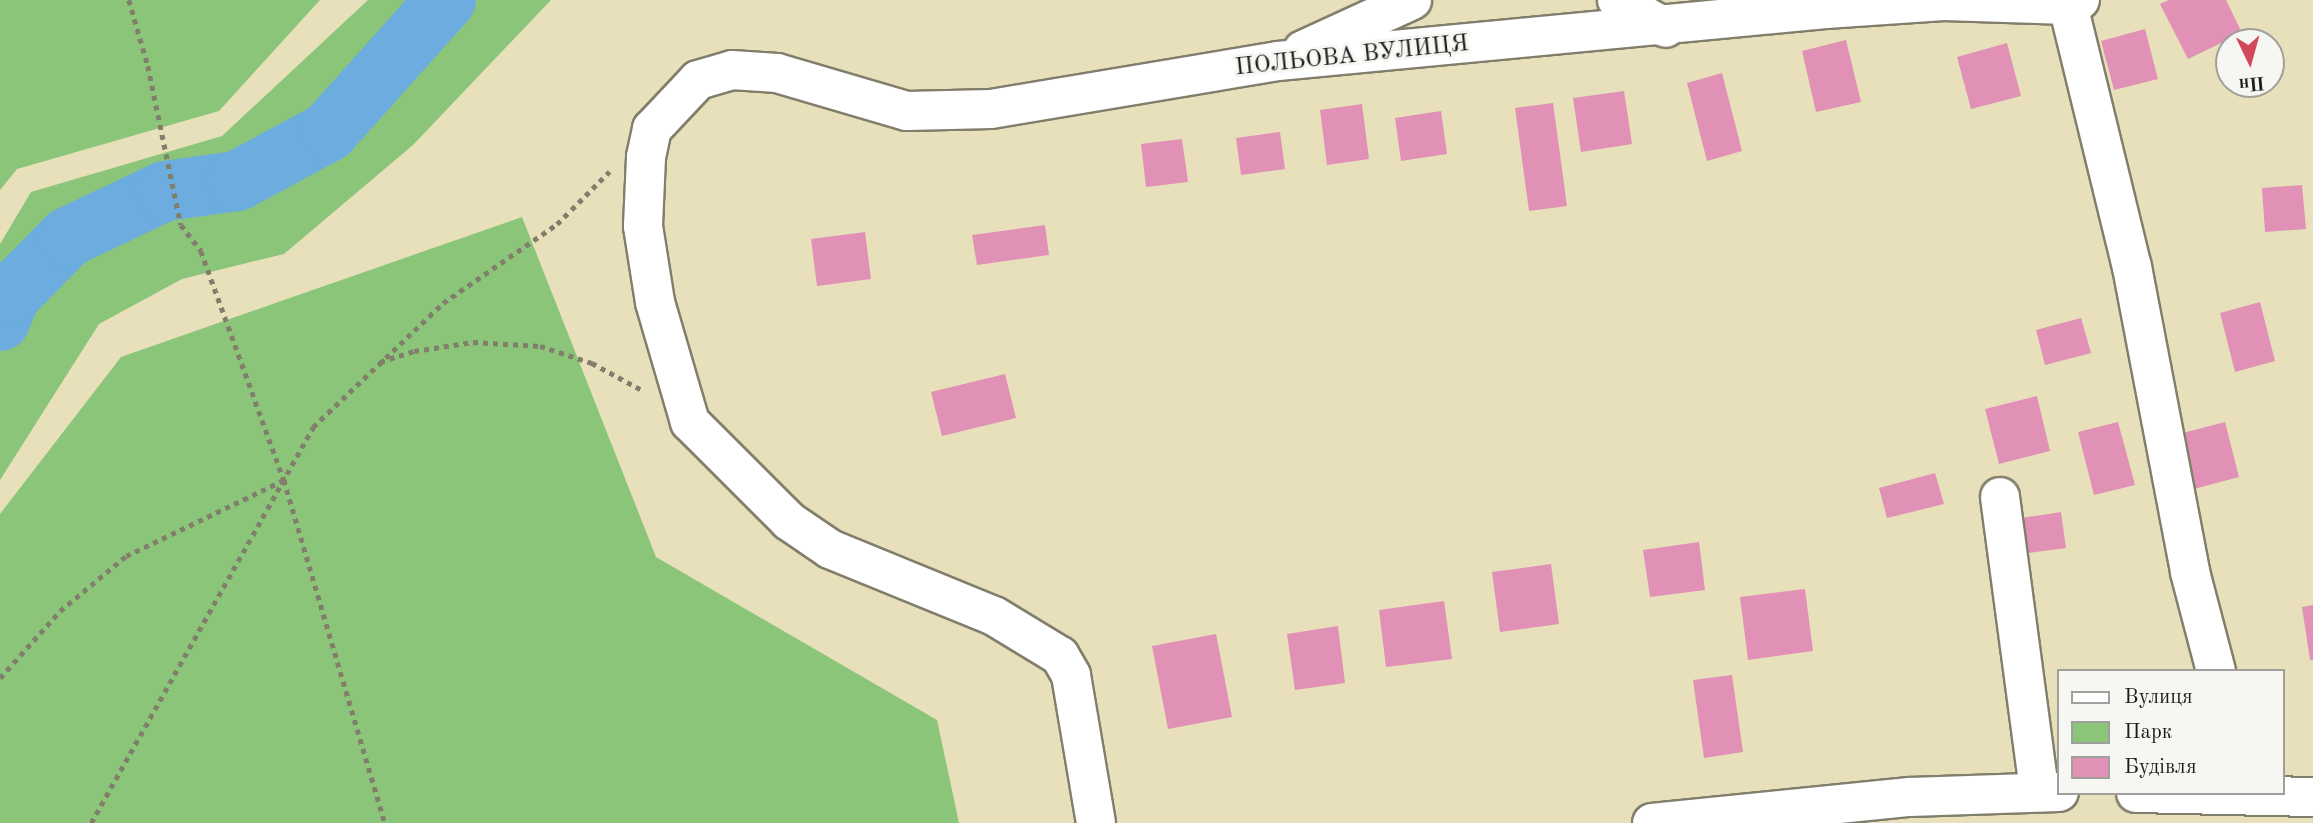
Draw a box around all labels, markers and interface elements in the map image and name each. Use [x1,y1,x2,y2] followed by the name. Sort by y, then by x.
[2215,28,2285,98] north arrow
[1234,30,1470,84] street label: ПОЛЬОВА ВУЛИЦЯ
[2238,72,2266,93] text: Пн
[2058,669,2285,795] legend
[2124,687,2193,708] text: Вулиця
[2124,722,2172,743] text: Парк
[2124,757,2197,778] text: Будівля

